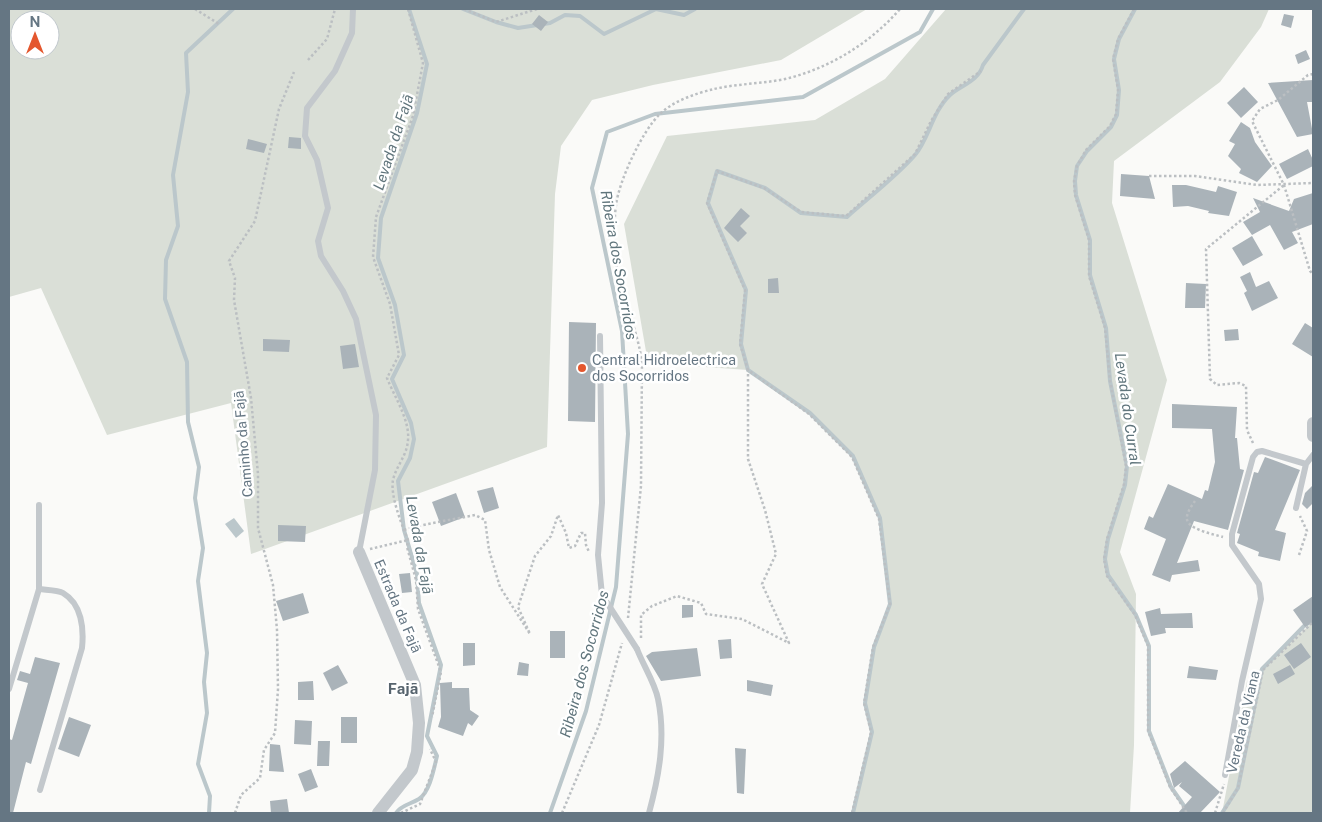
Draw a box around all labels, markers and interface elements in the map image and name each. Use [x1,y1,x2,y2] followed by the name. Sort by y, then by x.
[10,10,60,60] north arrow
[30,14,40,30] text: N
[369,92,417,192] water label: Levada da Fajã
[597,189,641,341] water label: Ribeira dos Socorridos
[592,352,736,384] place label: Central Hidroelectrica dos Socorridos
[1112,352,1144,466] water label: Levada do Curral
[576,362,588,374] marker: Central Hidroelectrica dos Socorridos
[230,390,256,498] street label: Caminho da Fajã
[403,494,437,596] water label: Levada da Fajã
[371,557,425,655] street label: Estrada da Fajã
[556,589,612,739] water label: Ribeira dos Socorridos
[1223,669,1263,775] street label: Vereda da Viana
[388,680,418,697] district label: Fajã

